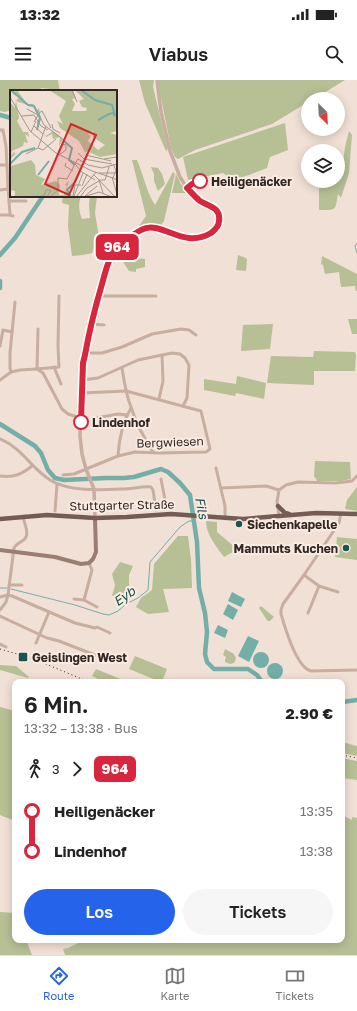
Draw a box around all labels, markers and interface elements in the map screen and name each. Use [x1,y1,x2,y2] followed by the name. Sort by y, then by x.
[20,5,60,23] text: 13:32
[12,43,34,65] icon: menu
[149,43,208,65] text: Viabus
[323,43,345,65] icon: search
[10,90,117,197] inset map
[301,92,345,136] north arrow
[301,92,345,188] map controls
[301,144,345,188] button: layers
[192,173,208,189] marker: Heiligenäcker
[211,174,292,189] place label: Heiligenäcker
[94,234,140,260] line badge: 964
[104,238,130,255] text: 964
[73,414,89,430] marker: Lindenhof
[92,415,151,430] place label: Lindenhof
[136,433,204,451] street label: Bergwiesen
[192,496,212,522] water label: Fils
[69,497,175,513] street label: Stuttgarter Straße
[247,517,337,532] place label: Siechenkapelle
[234,519,244,529] marker: Siechenkapelle
[234,541,338,556] place label: Mammuts Kuchen
[341,543,351,553] marker: Mammuts Kuchen
[110,582,139,609] water label: Eyb
[32,650,127,665] place label: Geislingen West
[17,651,29,663] marker: Geislingen West
[24,691,89,718] text: 6 Min.
[285,704,333,722] text: 2.90 €
[24,720,138,736] text: 13:32 – 13:38 · Bus
[24,758,46,780] icon: walk
[66,758,88,780] icon: forward
[102,760,128,777] text: 964
[52,761,60,777] text: 3
[54,802,155,820] text: Heiligenäcker
[300,803,333,819] text: 13:35
[54,842,126,860] text: Lindenhof
[300,843,333,859] text: 13:38
[24,889,175,935] button: Los
[183,889,333,935] button: Tickets
[43,965,74,1002] tab: Route
[161,965,190,1002] tab: Karte
[276,965,314,1002] tab: Tickets

